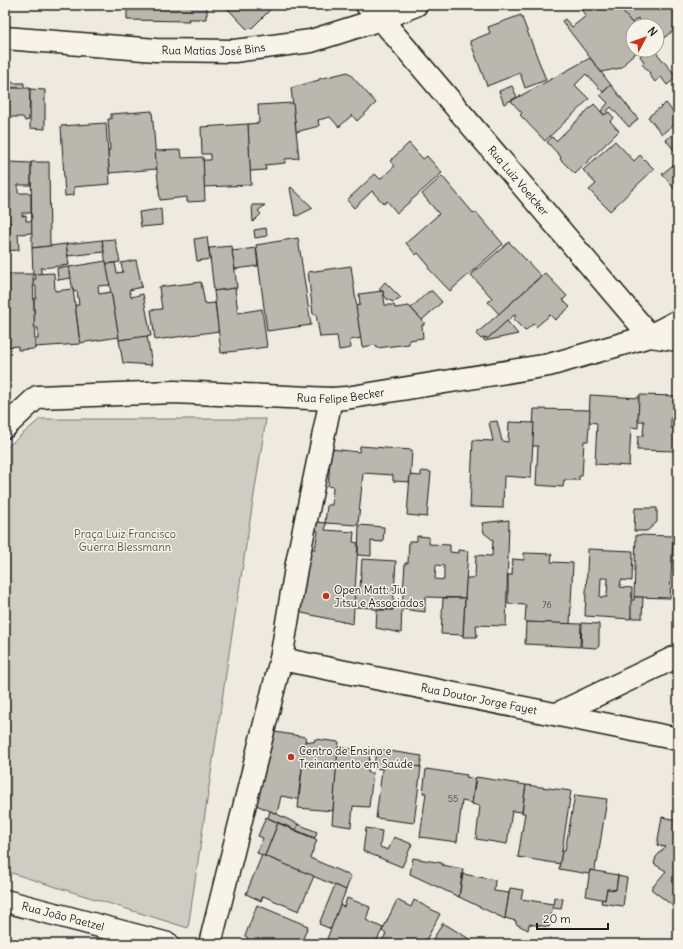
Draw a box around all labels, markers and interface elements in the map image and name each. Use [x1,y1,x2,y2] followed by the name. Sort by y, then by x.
[625,18,665,58] north arrow
[645,24,660,39] text: N
[161,40,266,58] street label: Rua Matias José Bins
[485,143,552,219] street label: Rua Luiz Voelcker
[296,385,386,406] street label: Rua Felipe Becker
[74,527,176,554] park label: Praça Luiz Francisco Guerra Blessmann
[334,583,424,610] place label: Open Matt: Jiu Jitsu e Associados
[321,591,331,601] marker: Open Matt: Jiu Jitsu e Associados
[542,599,552,610] house number: 76
[420,680,539,718] street label: Rua Doutor Jorge Fayet
[299,744,413,771] place label: Centro de Ensino e Treinamento em Saúde
[286,752,296,762] marker: Centro de Ensino e Treinamento em Saúde
[448,793,458,804] house number: 55
[20,899,106,934] street label: Rua João Paetzel
[537,905,608,931] scale bar
[543,911,571,926] text: 20 m

